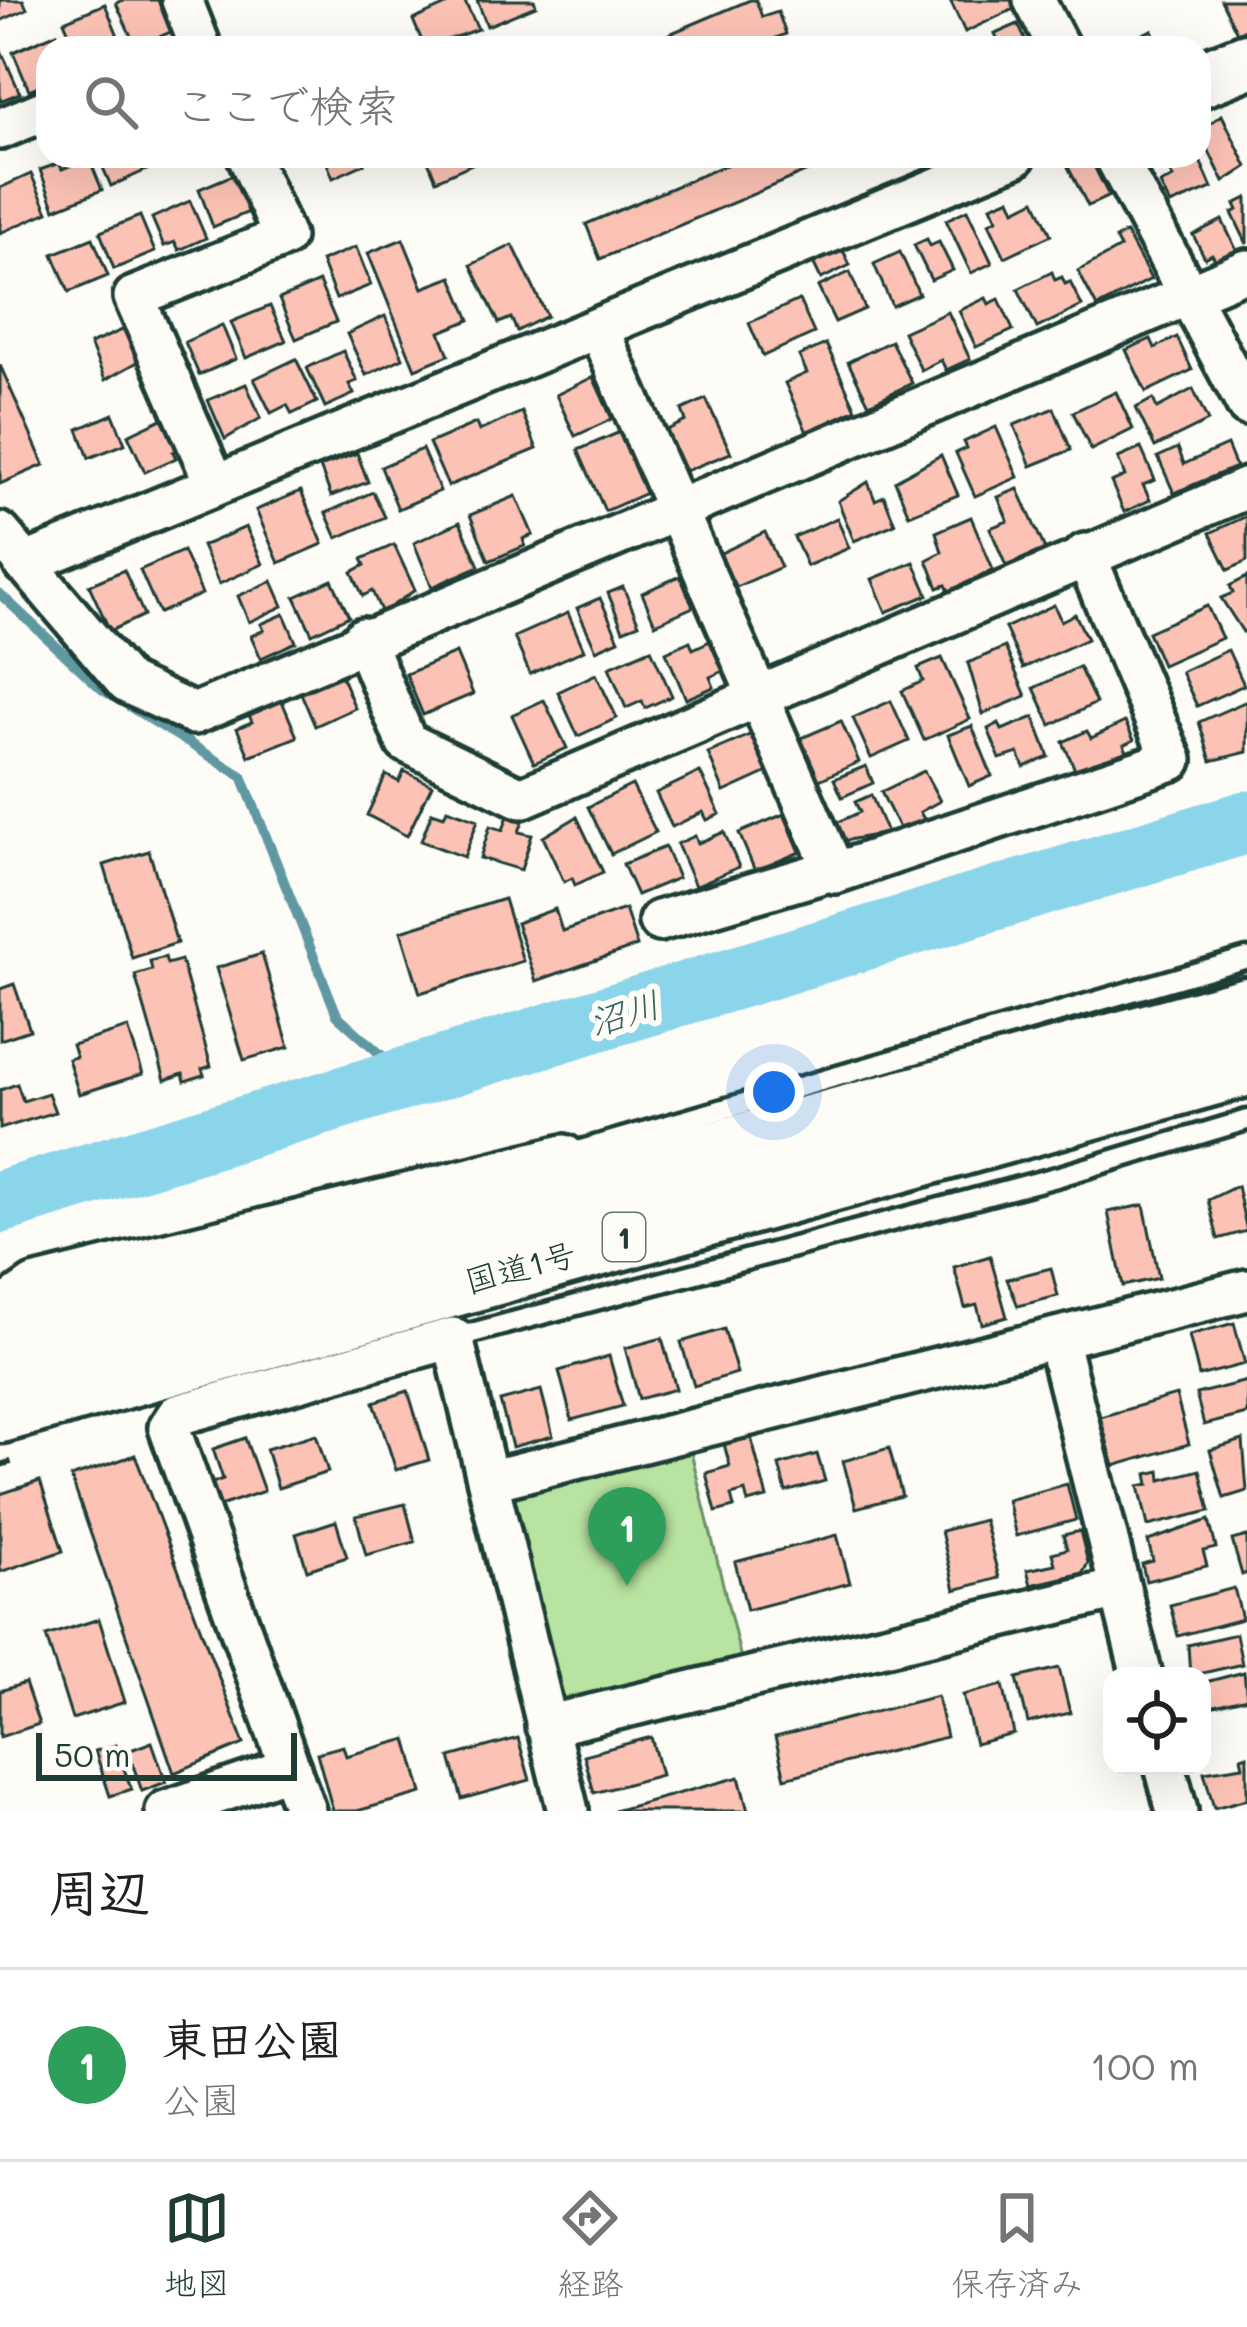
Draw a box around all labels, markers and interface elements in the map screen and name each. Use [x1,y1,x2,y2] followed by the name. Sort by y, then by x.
[36,36,1211,168] search box
[78,69,144,135] icon: search
[174,75,399,133] text: ここで検索
[583,979,665,1045] water label: 沼川
[744,1062,804,1122] your location
[603,1213,645,1261] road number: 1
[459,1231,581,1301] street label: 国道1号
[588,1487,666,1586] pin: 1
[1103,1667,1211,1775] map controls
[1103,1667,1211,1775] button: locate
[36,1727,297,1780] scale bar
[54,1732,130,1775] text: 50 m
[48,1857,150,1924] text: 周辺
[162,2009,342,2067] text: 東田公園
[78,2039,96,2090] text: 1
[1090,2039,1199,2090] text: 100 m
[162,2073,240,2124] text: 公園
[164,2185,230,2305] tab: 地図
[557,2185,623,2305] tab: 経路
[951,2185,1083,2305] tab: 保存済み

